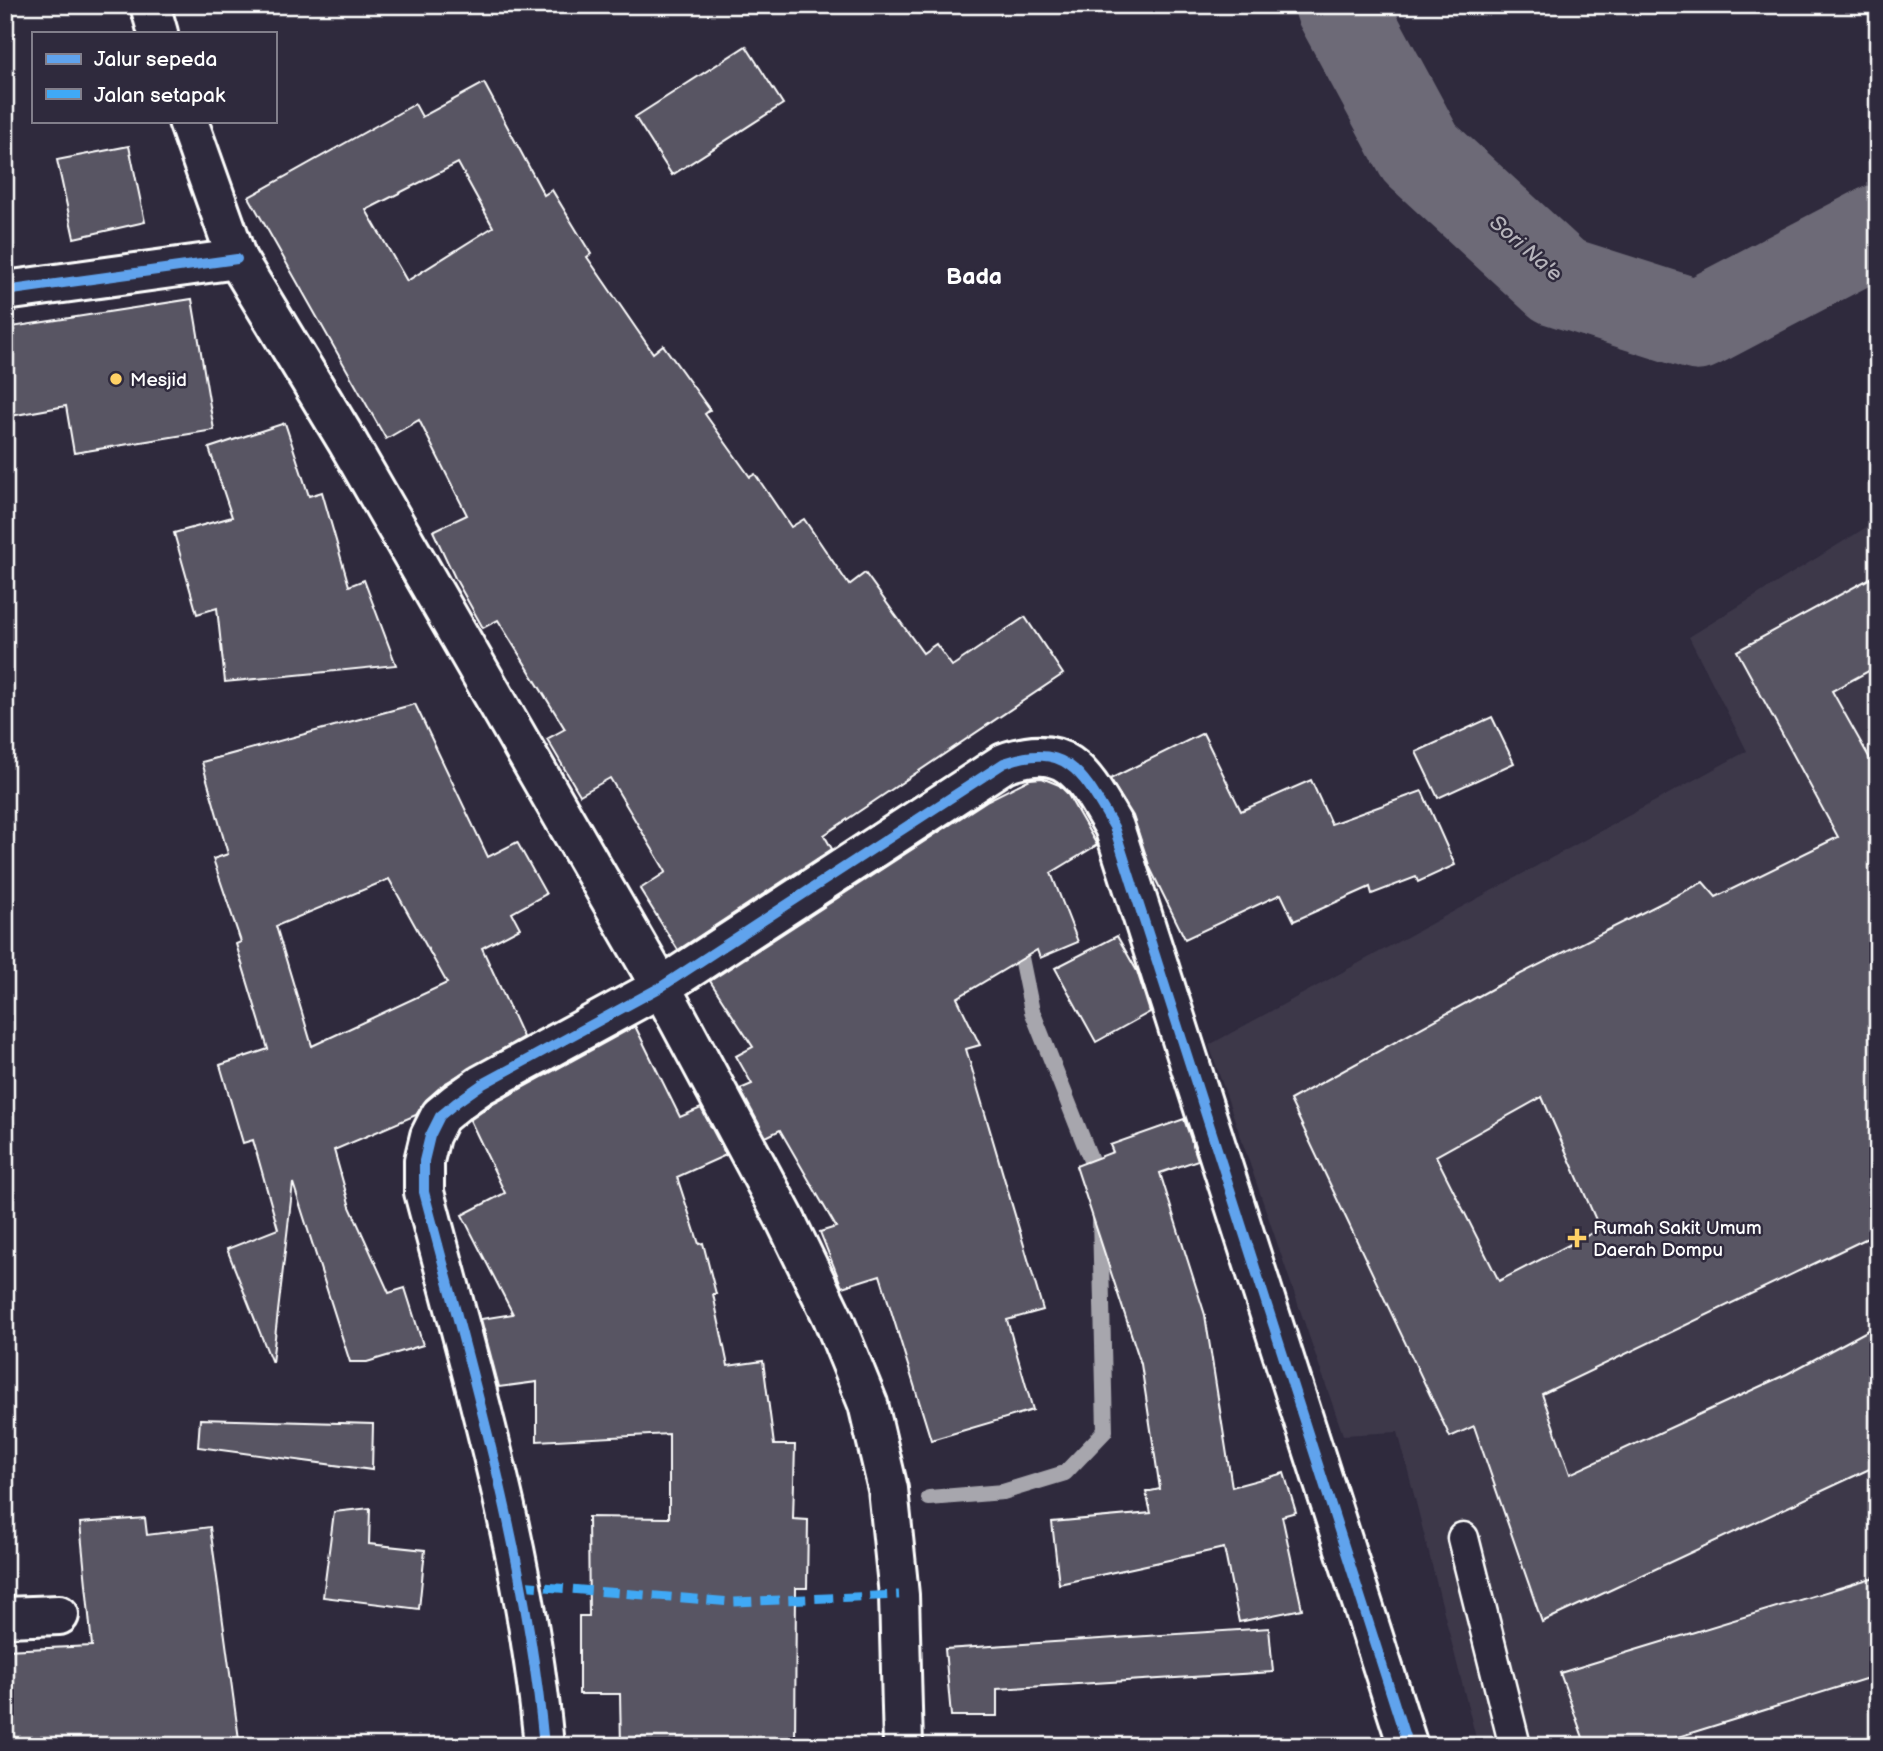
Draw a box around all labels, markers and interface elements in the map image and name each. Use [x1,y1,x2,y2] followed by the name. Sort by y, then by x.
[32,32,276,122] legend
[94,47,217,72] text: Jalur sepeda
[94,83,226,108] text: Jalan setapak
[1484,210,1567,287] water label: Sori Na'e
[946,263,1002,291] district label: Bada
[130,369,187,392] place label: Mesjid
[108,371,124,387] marker: Mesjid
[1593,1217,1762,1262] place label: Rumah Sakit Umum Daerah Dompu
[1567,1228,1587,1248] marker: Rumah Sakit Umum Daerah Dompu

